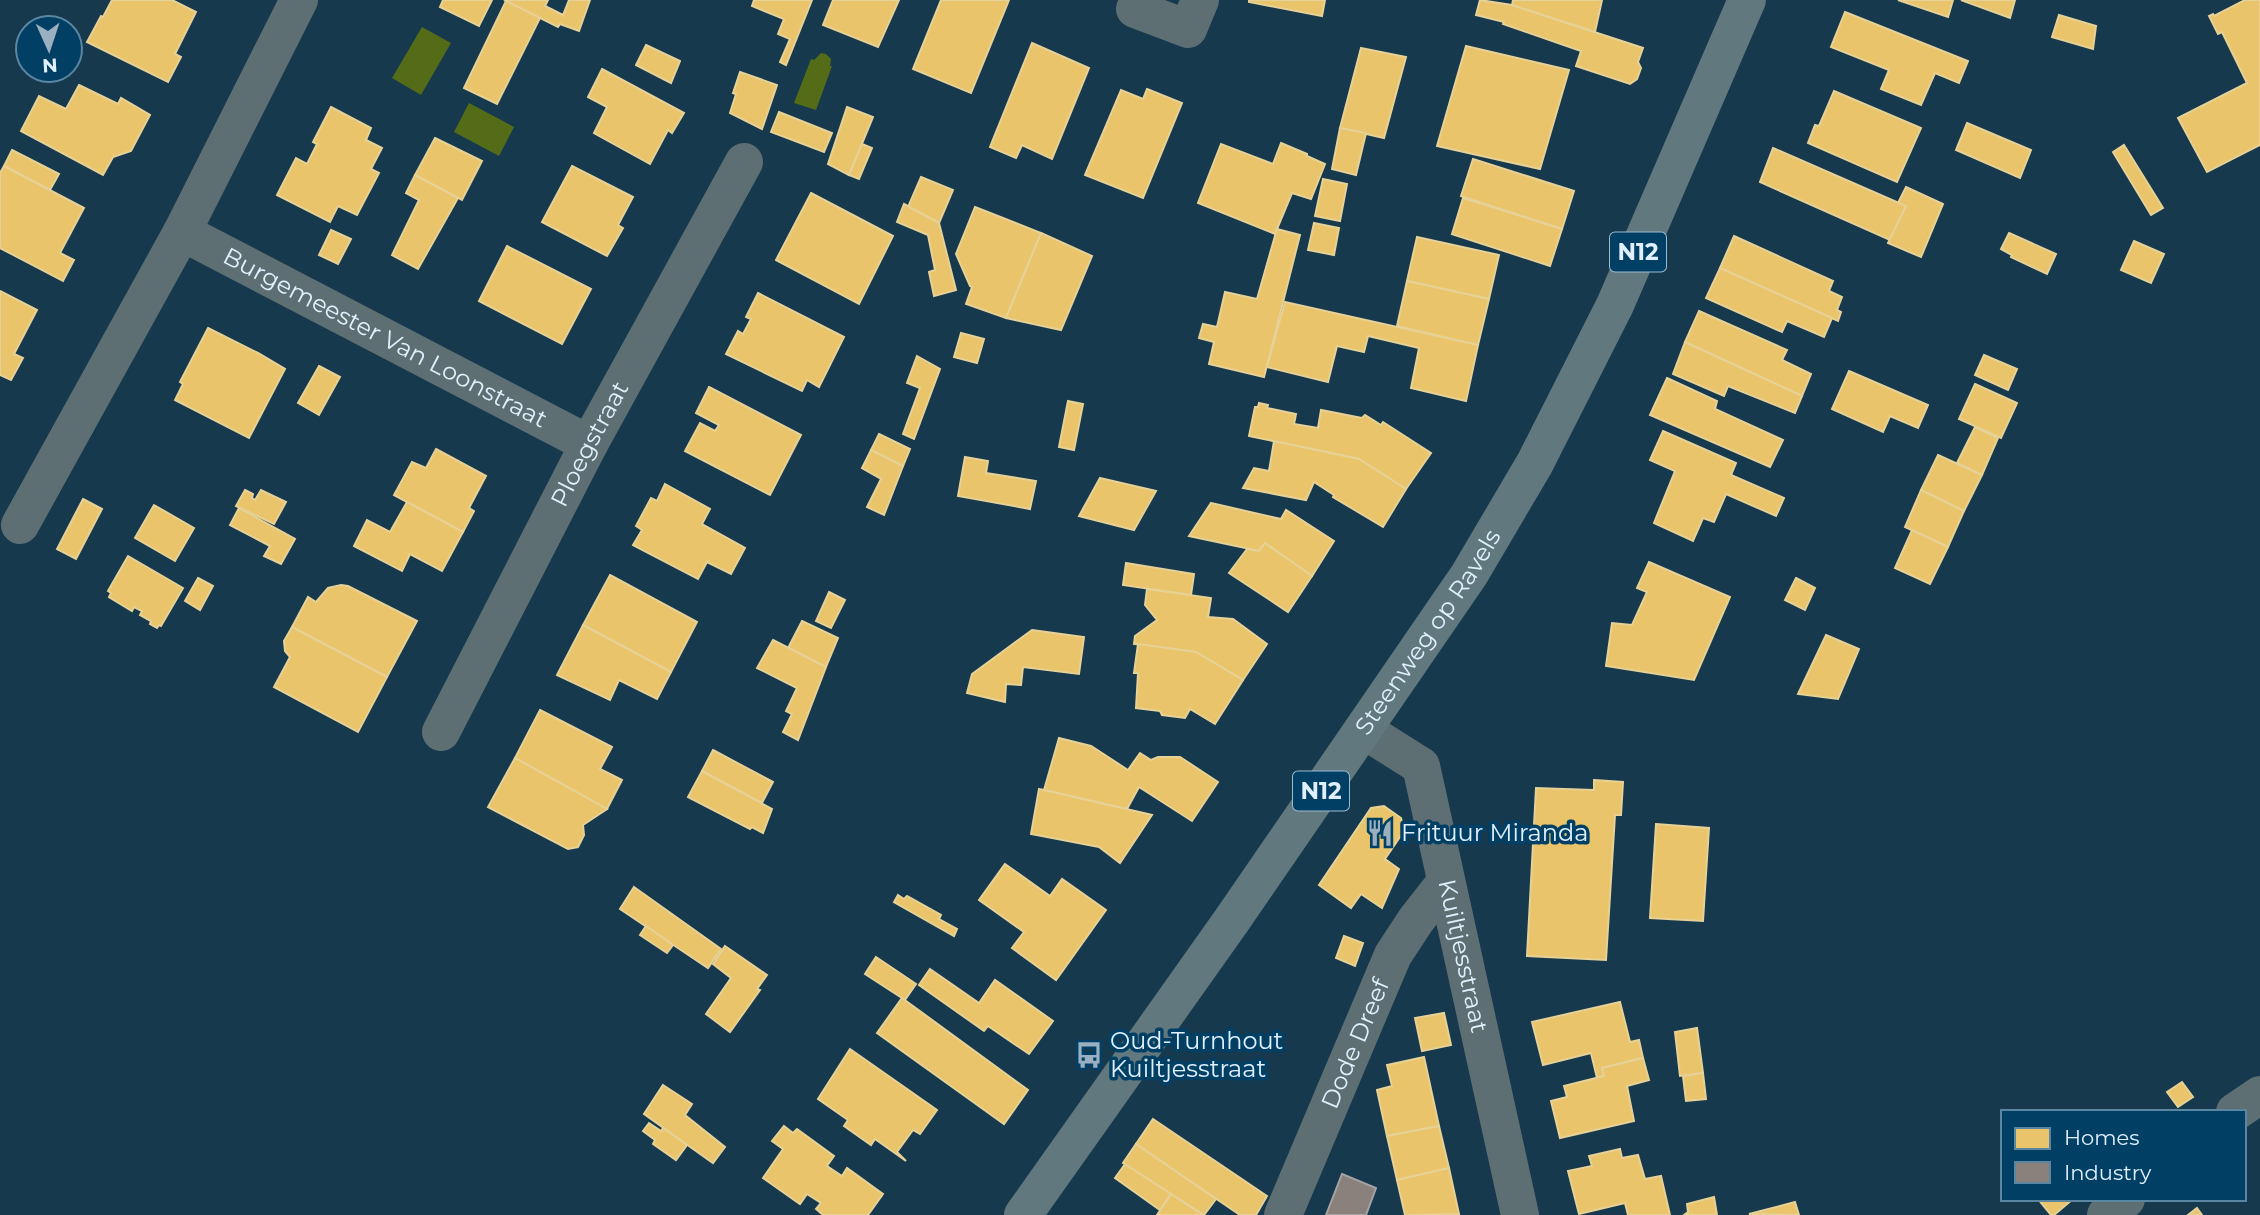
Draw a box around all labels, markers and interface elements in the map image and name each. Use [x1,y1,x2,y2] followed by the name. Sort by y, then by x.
[14,14,84,84] north arrow
[42,54,58,77] text: N
[1610,232,1666,272] road number: N12
[218,241,552,434] street label: Burgemeester Van Loonstraat
[544,376,635,512] street label: Ploegstraat
[1349,524,1507,740] street label: Steenweg op Ravels
[1293,772,1349,810] road number: N12
[1365,818,1395,848] restaurant icon: Frituur Miranda
[1401,818,1588,847] place label: Frituur Miranda
[1432,876,1494,1036] street label: Kuiltjesstraat
[1315,973,1396,1113] street label: Dode Dreef
[1110,1026,1284,1083] place label: Oud-Turnhout Kuiltjesstraat
[1074,1040,1104,1070] bus stop icon: Oud-Turnhout Kuiltjesstraat
[2001,1110,2246,1201] legend
[2064,1125,2139,1150] text: Homes
[2064,1160,2152,1185] text: Industry

